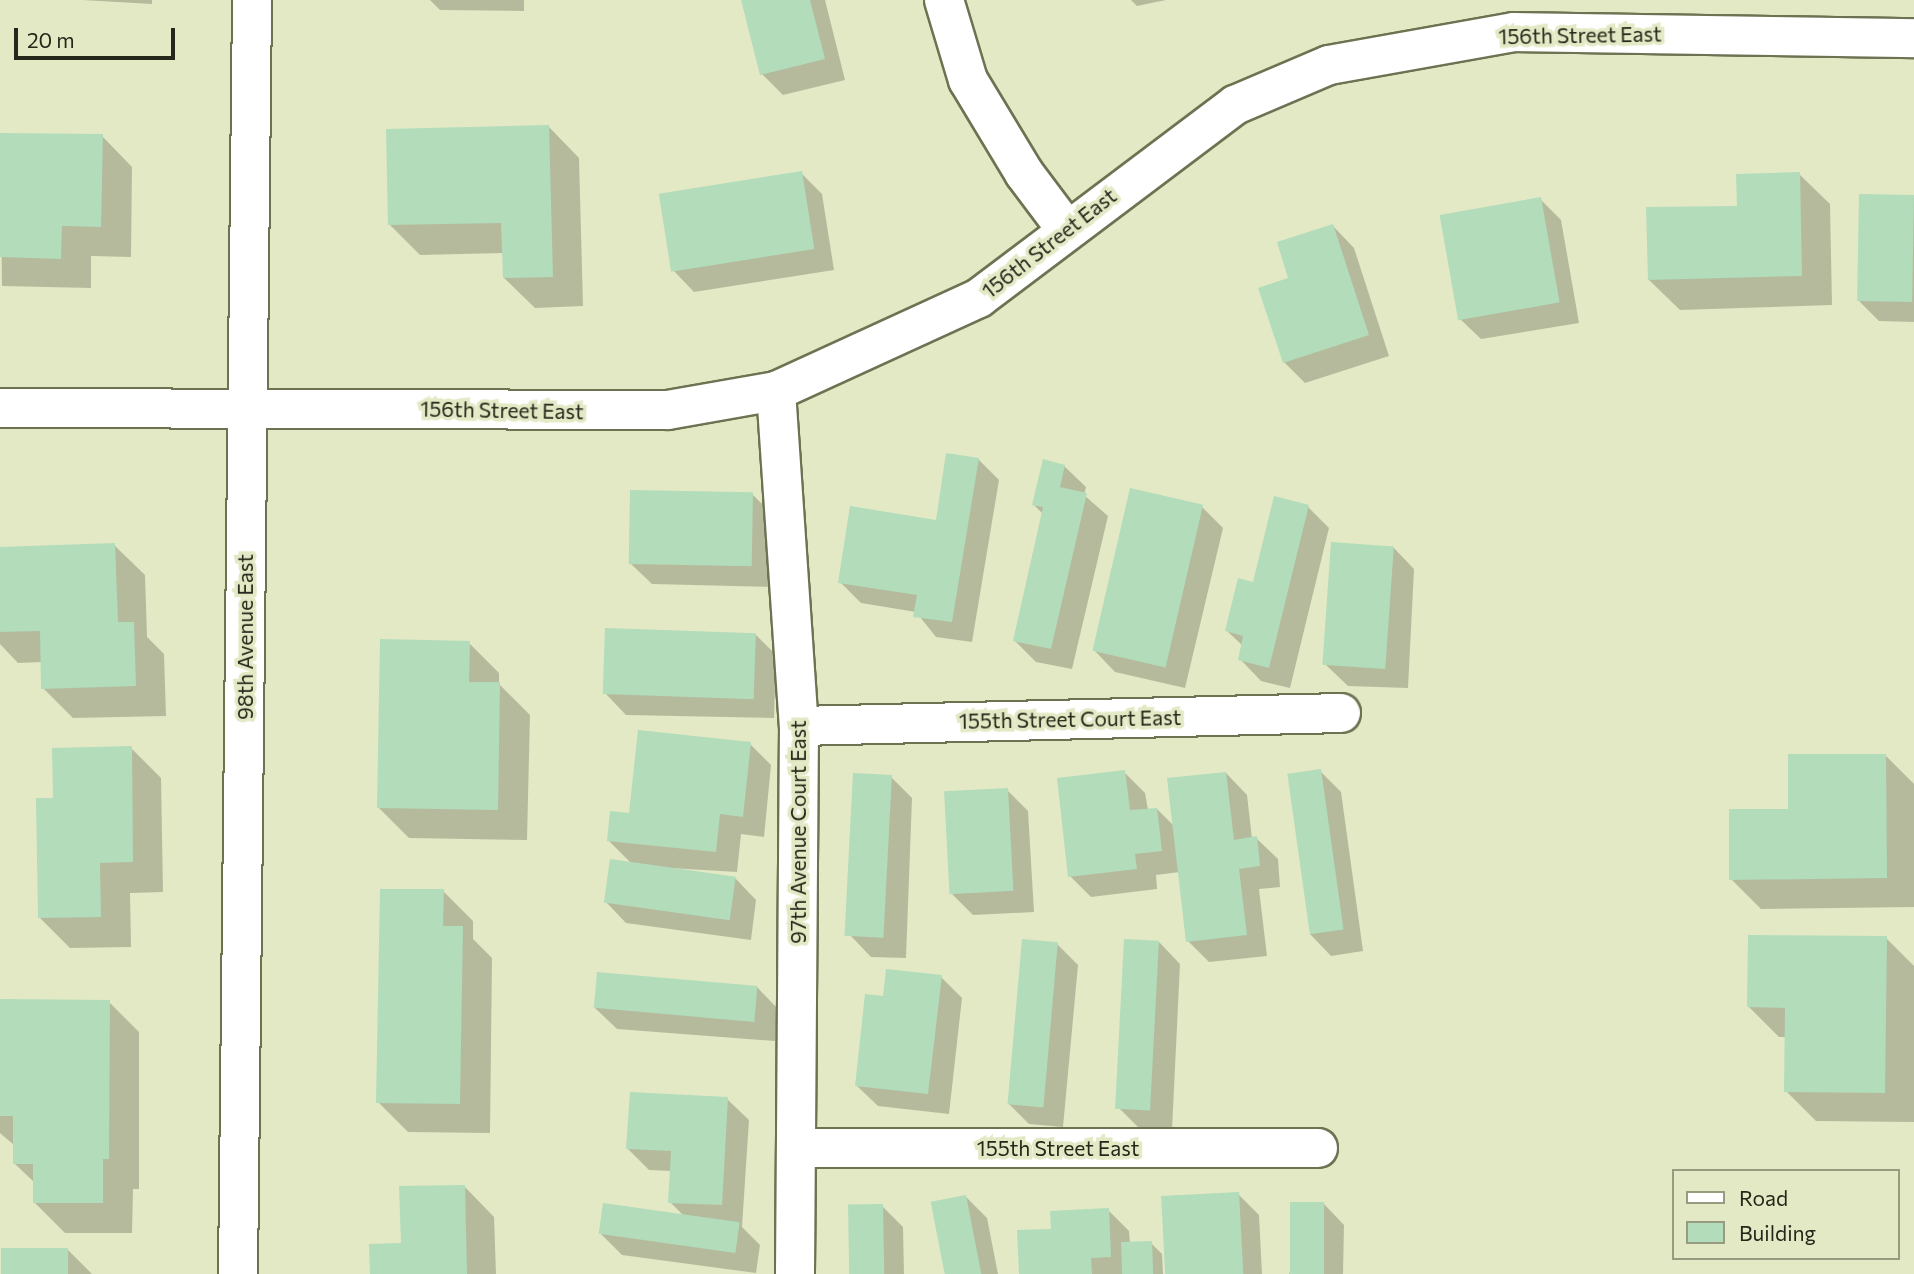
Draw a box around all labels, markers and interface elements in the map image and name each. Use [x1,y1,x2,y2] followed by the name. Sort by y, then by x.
[18,14,178,58] scale bar
[1498,21,1662,49] street label: 156th Street East
[27,27,75,52] text: 20 m
[977,183,1121,303] street label: 156th Street East
[420,396,584,424] street label: 156th Street East
[232,554,258,720] street label: 98th Avenue East
[959,704,1181,734] street label: 155th Street Court East
[785,720,811,944] street label: 97th Avenue Court East
[977,1135,1139,1161] street label: 155th Street East
[1672,1169,1900,1260] legend
[1739,1185,1788,1210] text: Road
[1739,1220,1816,1245] text: Building

